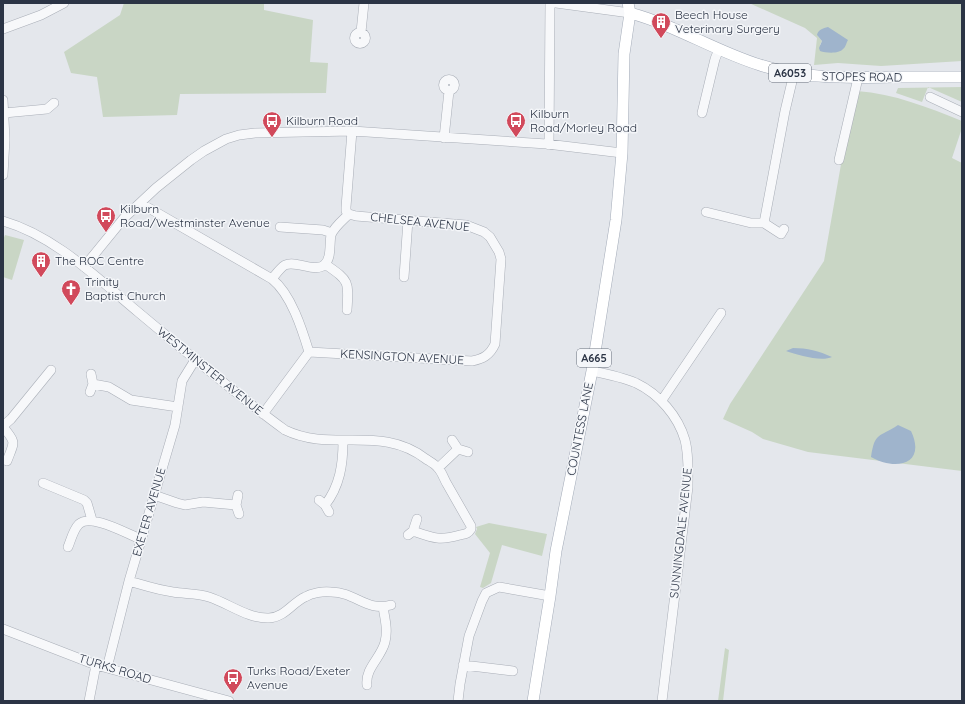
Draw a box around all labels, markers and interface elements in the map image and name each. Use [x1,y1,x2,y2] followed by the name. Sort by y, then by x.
[675,7,780,36] place label: Beech House Veterinary Surgery
[650,11,672,39] building icon: Beech House Veterinary Surgery
[769,64,811,82] road number: A6053
[822,68,903,85] street label: STOPES ROAD
[530,106,637,135] place label: Kilburn Road/Morley Road
[261,110,283,138] bus stop icon: Kilburn Road
[505,110,527,138] bus stop icon: Kilburn Road/Morley Road
[286,113,358,128] place label: Kilburn Road
[120,201,270,230] place label: Kilburn Road/Westminster Avenue
[95,205,117,233] bus stop icon: Kilburn Road/Westminster Avenue
[370,209,471,234] street label: CHELSEA AVENUE
[30,250,52,278] building icon: The ROC Centre
[55,253,144,268] place label: The ROC Centre
[85,274,166,303] place label: Trinity Baptist Church
[60,278,82,306] church icon: Trinity Baptist Church
[154,323,266,418] street label: WESTMINSTER AVENUE
[340,346,464,367] street label: KENSINGTON AVENUE
[577,349,611,367] road number: A665
[563,381,596,477] street label: COUNTESS LANE
[129,465,168,558] street label: EXETER AVENUE
[666,467,695,599] street label: SUNNINGDALE AVENUE
[77,650,154,687] street label: TURKS ROAD
[247,663,351,692] place label: Turks Road/Exeter Avenue
[222,667,244,695] bus stop icon: Turks Road/Exeter Avenue

